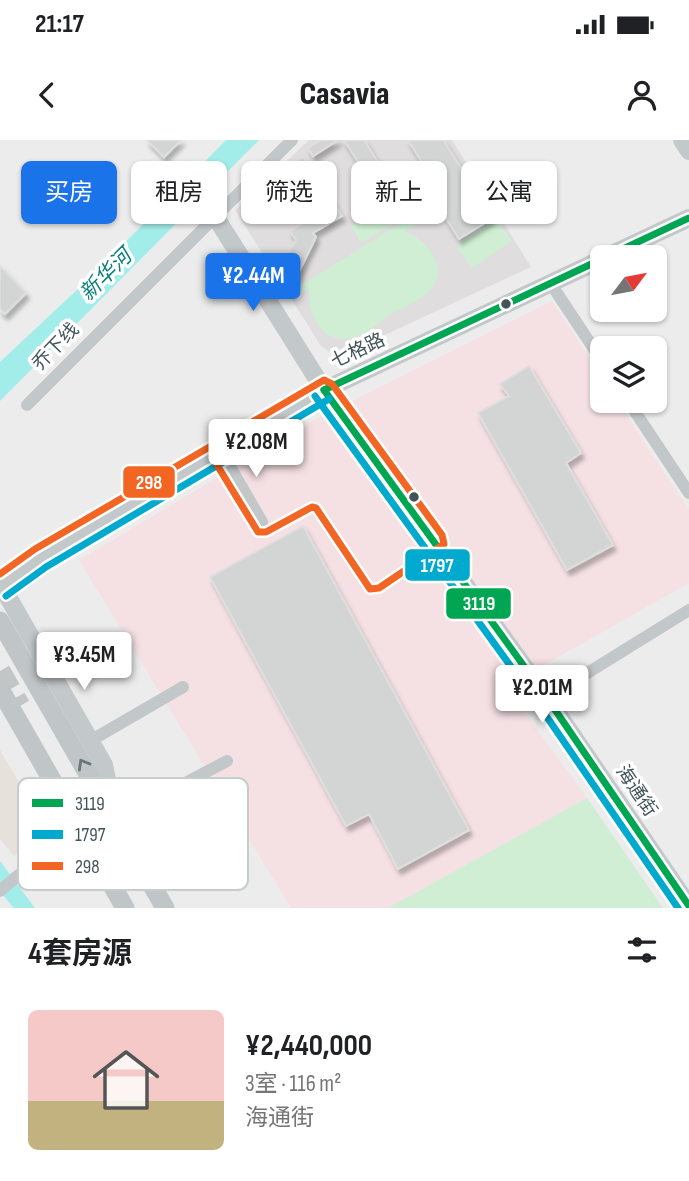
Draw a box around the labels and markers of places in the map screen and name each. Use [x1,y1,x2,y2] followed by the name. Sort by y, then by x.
[196,254,310,313] pin: ¥2.44M
[499,297,513,311] unlabelled marker
[199,420,313,479] pin: ¥2.08M
[407,490,421,504] unlabelled marker
[27,632,141,692] pin: ¥3.45M
[485,666,599,725] pin: ¥2.01M

